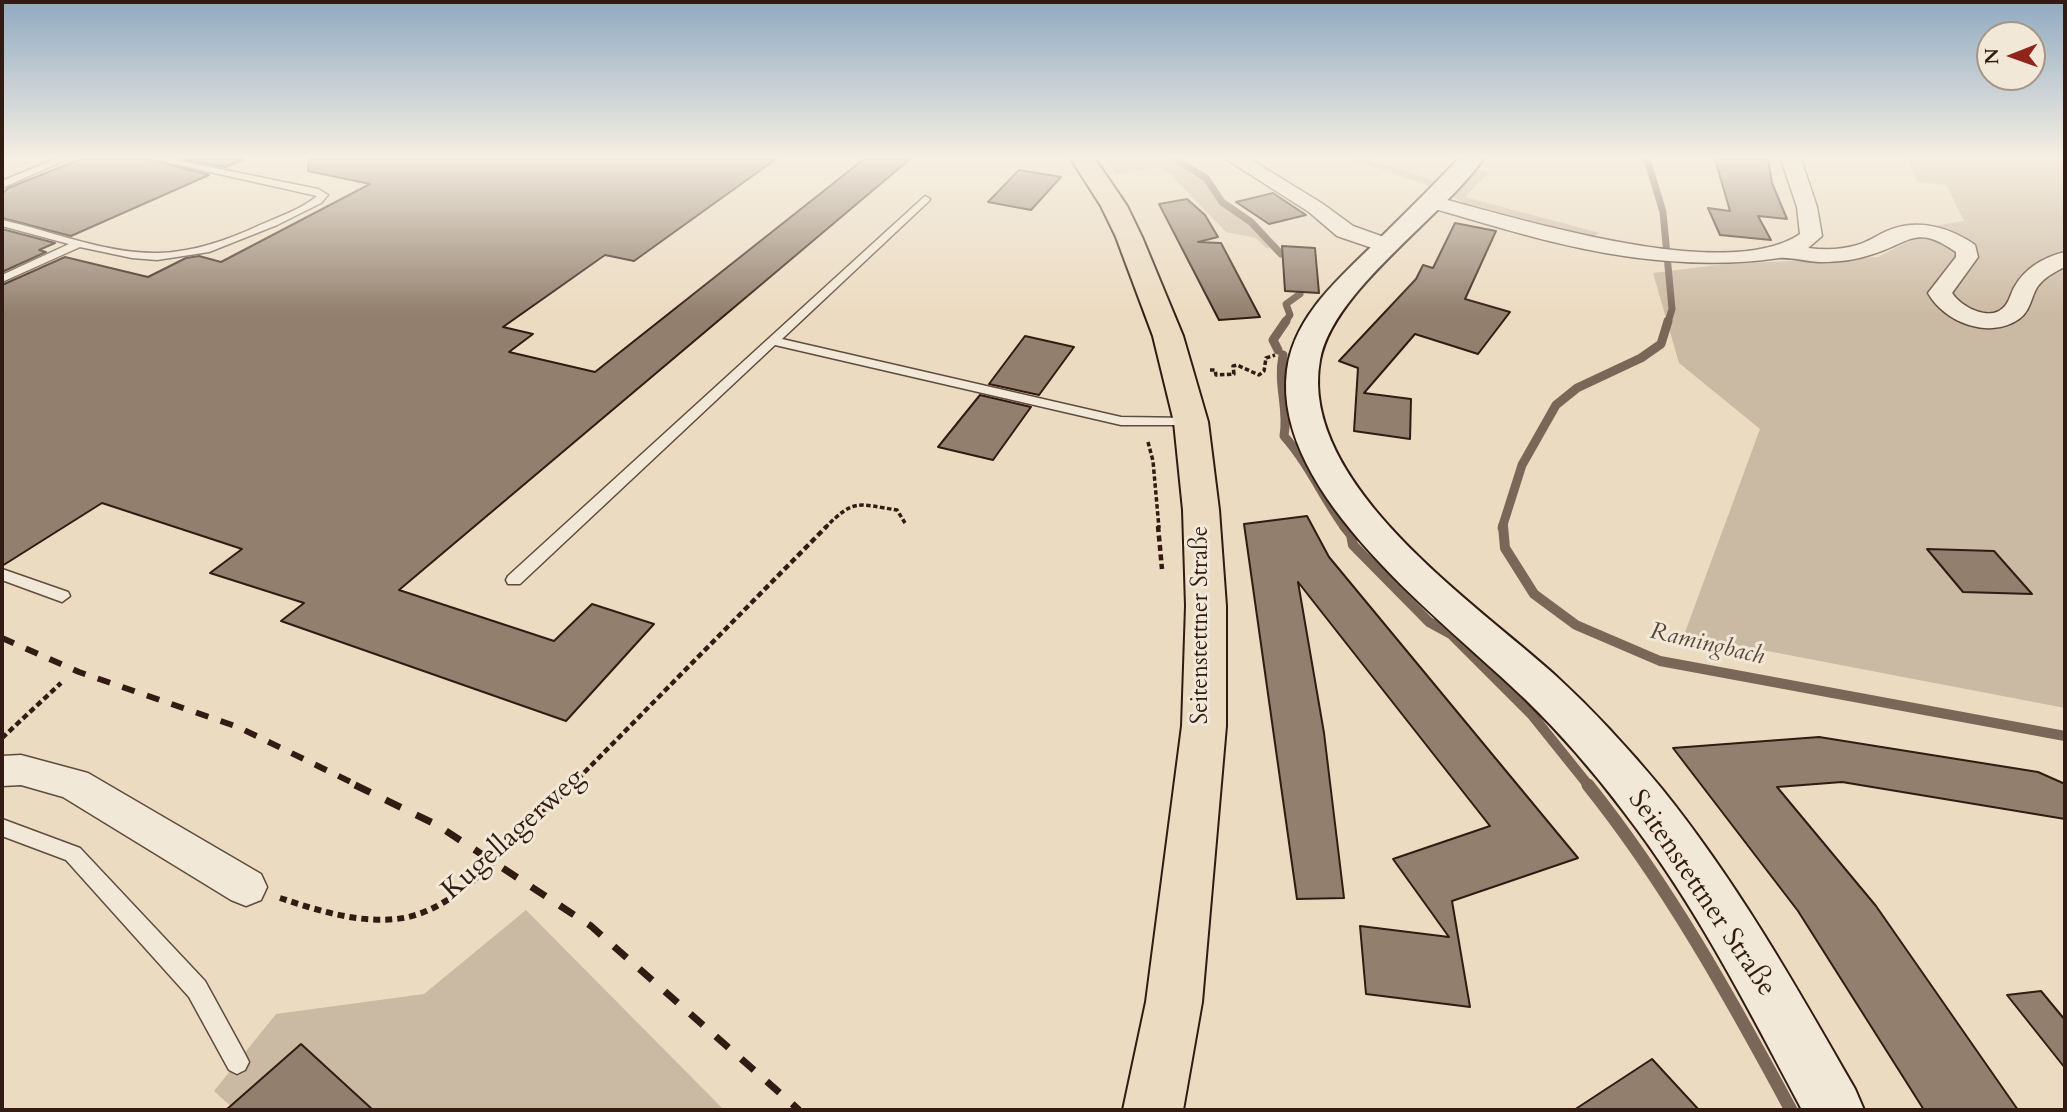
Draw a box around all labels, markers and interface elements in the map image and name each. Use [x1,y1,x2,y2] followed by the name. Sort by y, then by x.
[1976,21,2046,91] north arrow
[1979,48,2005,65] text: N
[1188,526,1216,724] street label: Seitenstettner Straße
[1647,618,1767,672] water label: Ramingbach
[436,762,592,908] street label: Kugellagerweg
[1620,784,1782,1004] street label: Seitenstettner Straße

